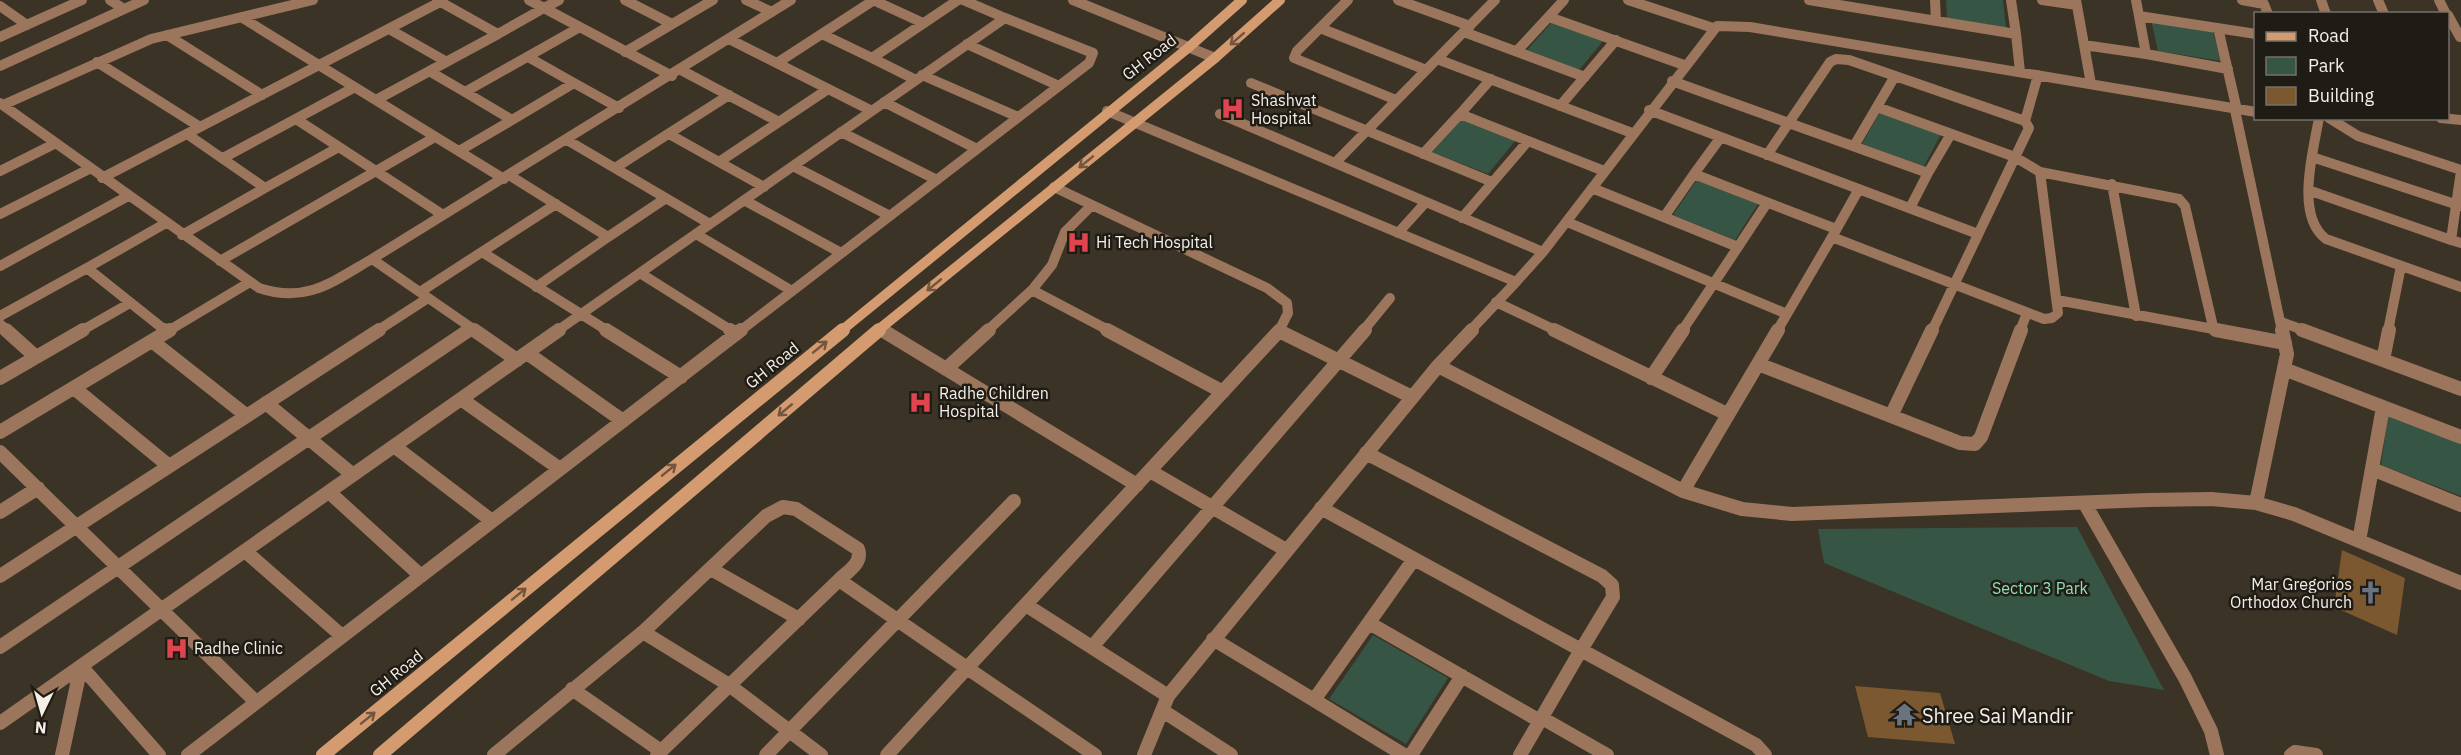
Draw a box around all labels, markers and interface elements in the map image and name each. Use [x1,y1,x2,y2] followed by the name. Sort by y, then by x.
[2254,12,2449,120] legend
[2308,24,2349,47] text: Road
[1118,30,1180,84] street label: GH Road
[1229,32,1244,46] one-way arrow
[2308,54,2345,77] text: Park
[2308,84,2375,107] text: Building
[1251,90,1317,128] place label: Shashvat Hospital
[1220,96,1246,122] hospital icon: Shashvat Hospital
[1078,156,1094,169] one-way arrow
[1065,229,1091,255] hospital icon: Hi Tech Hospital
[1096,232,1213,252] place label: Hi Tech Hospital
[927,278,942,292] one-way arrow
[741,337,803,393] street label: GH Road
[812,340,828,353] one-way arrow
[939,383,1049,421] place label: Radhe Children Hospital
[908,389,934,415] hospital icon: Radhe Children Hospital
[778,403,793,417] one-way arrow
[661,464,677,477] one-way arrow
[2230,574,2352,612] place label: Mar Gregorios Orthodox Church
[1992,578,2089,598] park label: Sector 3 Park
[2357,580,2383,606] church icon: Mar Gregorios Orthodox Church
[511,587,526,601] one-way arrow
[163,635,189,661] hospital icon: Radhe Clinic
[194,638,283,658] place label: Radhe Clinic
[365,645,427,701] street label: GH Road
[12,683,72,743] north arrow
[1891,702,1917,728] temple icon: Shree Sai Mandir
[1922,702,2073,729] place label: Shree Sai Mandir
[360,711,375,725] one-way arrow
[34,717,47,738] text: N

